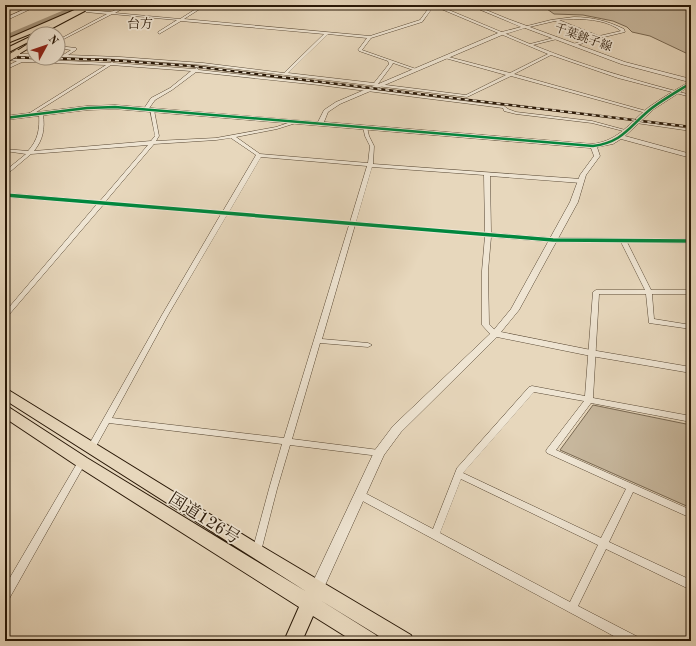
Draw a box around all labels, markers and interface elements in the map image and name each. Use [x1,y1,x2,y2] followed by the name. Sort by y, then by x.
[127,17,153,31] district label: 台方
[553,20,614,54] street label: 千葉銚子線
[26,26,66,66] north arrow
[46,34,60,48] text: N
[165,489,244,548] street label: 国道126号

